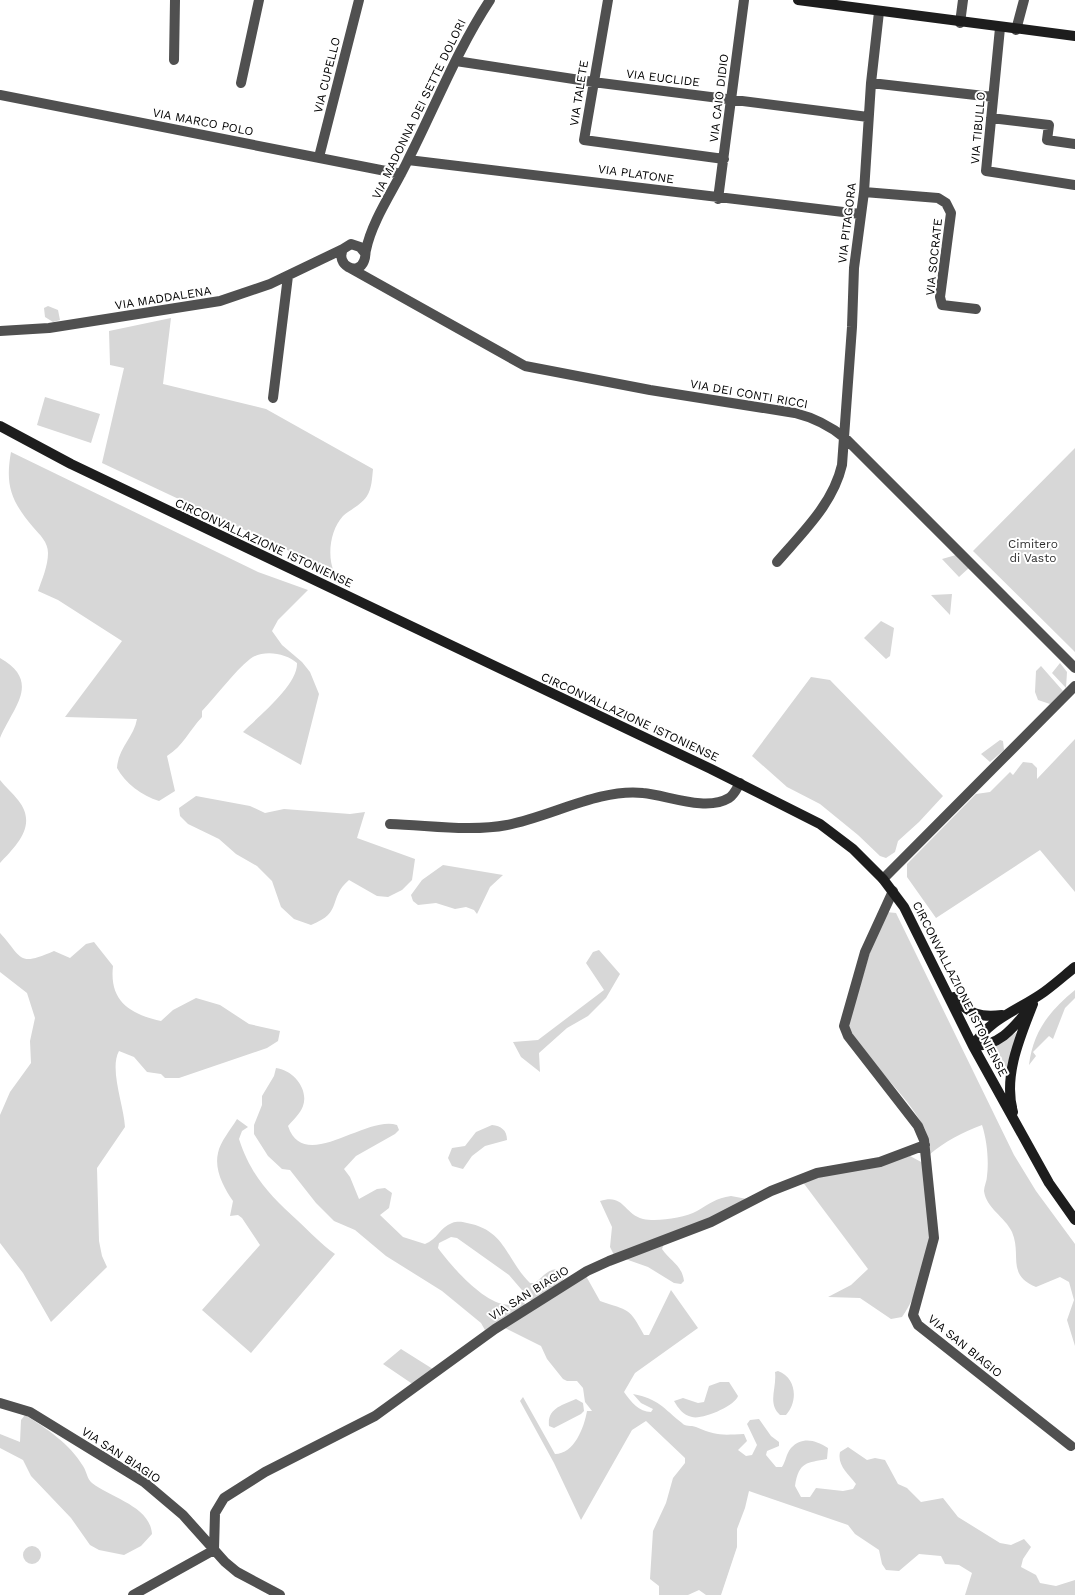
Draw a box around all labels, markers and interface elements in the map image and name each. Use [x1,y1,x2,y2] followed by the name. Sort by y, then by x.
[369,17,469,201] street label: VIA MADONNA DEI SETTE DOLORI
[311,36,343,114] street label: VIA CUPELLO
[707,53,731,143] street label: VIA CAIO DIDIO
[567,59,591,127] street label: VIA TALETE
[625,67,701,90] street label: VIA EUCLIDE
[968,91,988,165] street label: VIA TIBULLO
[151,105,255,139] street label: VIA MARCO POLO
[597,162,675,186] street label: VIA PLATONE
[835,182,859,264] street label: VIA PITAGORA
[923,217,945,296] street label: VIA SOCRATE
[114,283,212,313] street label: VIA MADDALENA
[689,377,809,411] street label: VIA DEI CONTI RICCI
[173,496,355,591] street label: CIRCONVALLAZIONE ISTONIENSE
[1008,537,1058,565] park label: Cimitero di Vasto
[539,670,721,765] street label: CIRCONVALLAZIONE ISTONIENSE
[910,899,1011,1079] street label: CIRCONVALLAZIONE ISTONIENSE
[486,1263,572,1323] street label: VIA SAN BIAGIO
[925,1312,1005,1380] street label: VIA SAN BIAGIO
[79,1424,163,1486] street label: VIA SAN BIAGIO

